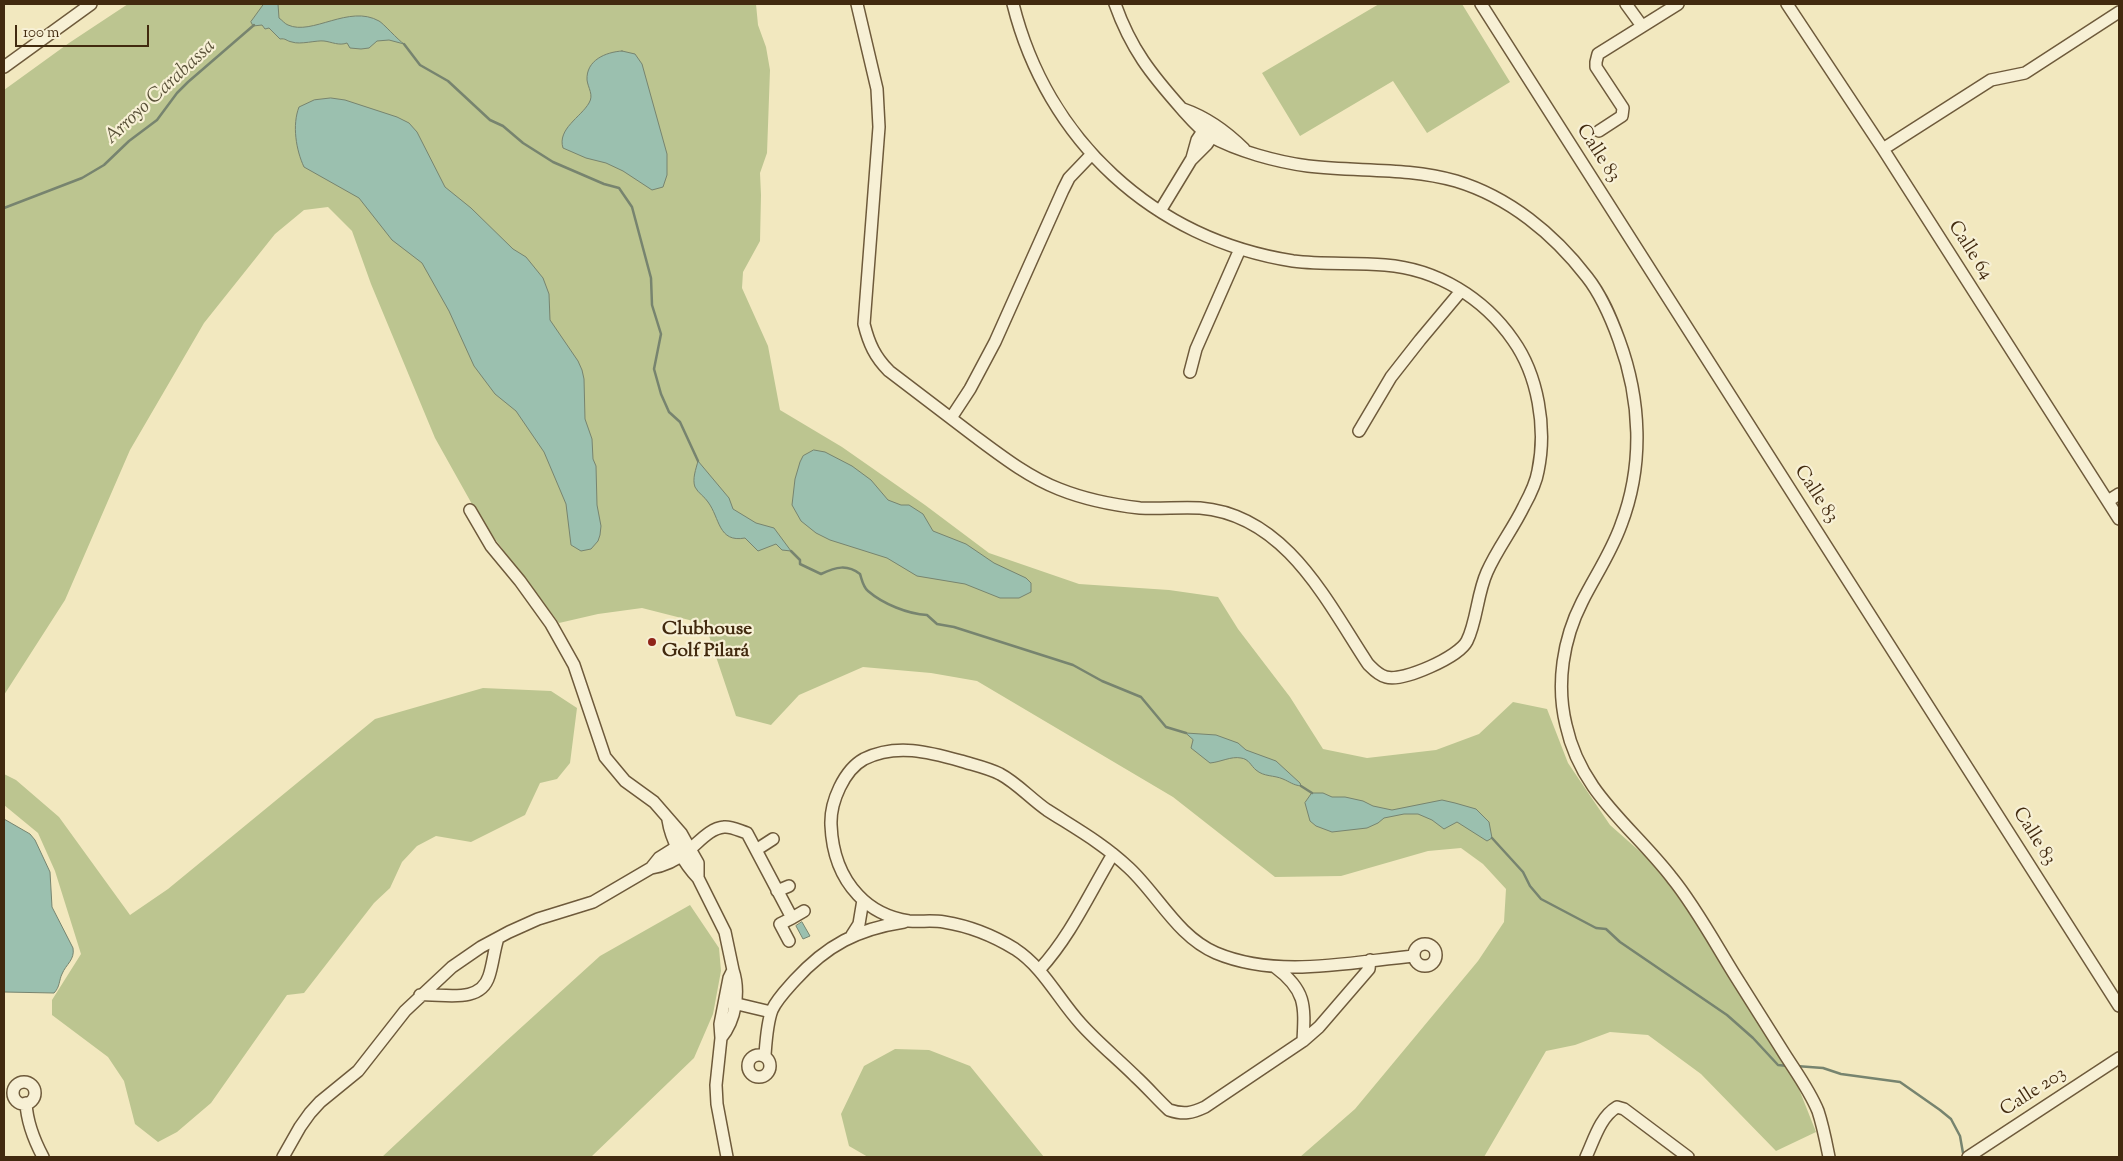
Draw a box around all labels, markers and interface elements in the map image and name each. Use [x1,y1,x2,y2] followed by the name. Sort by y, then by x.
[18,15,151,47] scale bar
[23,23,59,44] text: 100 m
[101,36,221,150] water label: Arroyo Carabassa
[1570,121,1624,187] street label: Calle 83
[1942,217,1996,285] street label: Calle 64
[1788,462,1842,528] street label: Calle 83
[662,620,752,664] place label: Clubhouse Golf Pilará
[646,636,658,648] marker: Clubhouse Golf Pilará
[2006,804,2060,870] street label: Calle 83
[1997,1063,2071,1123] street label: Calle 203

